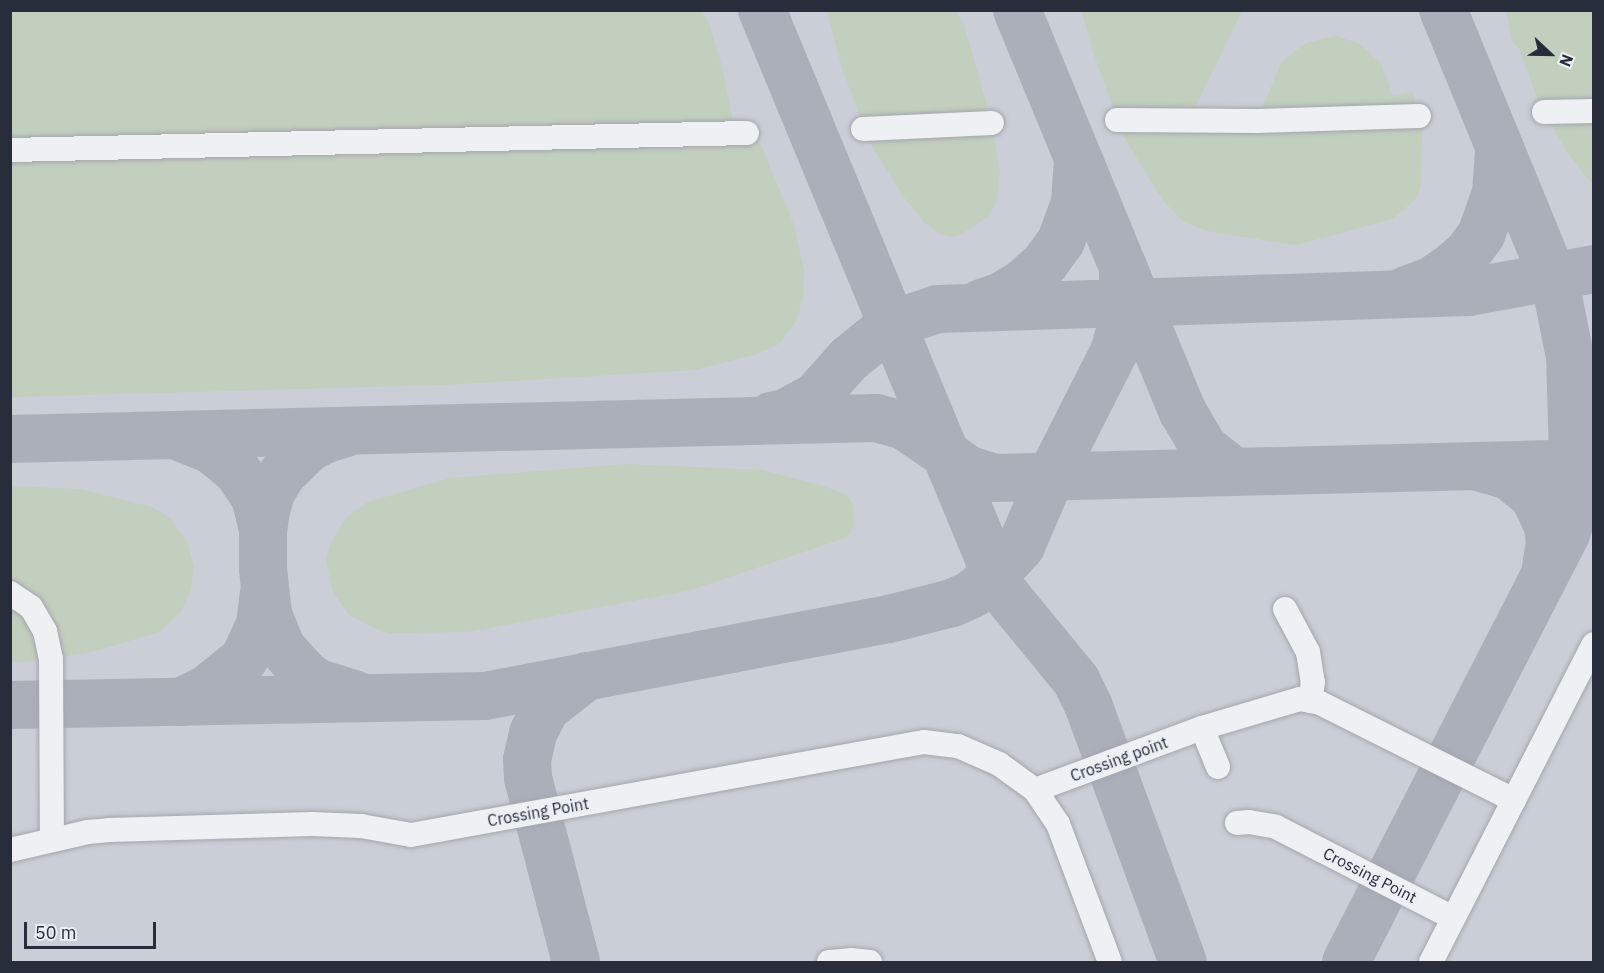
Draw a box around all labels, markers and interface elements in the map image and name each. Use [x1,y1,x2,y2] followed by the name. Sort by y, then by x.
[1520,24,1580,84] north arrow
[1555,52,1578,70] text: N
[1068,732,1170,786] street label: Crossing point
[486,794,590,830] street label: Crossing Point
[1320,843,1420,907] street label: Crossing Point
[27,910,159,948] scale bar
[35,921,77,944] text: 50 m

